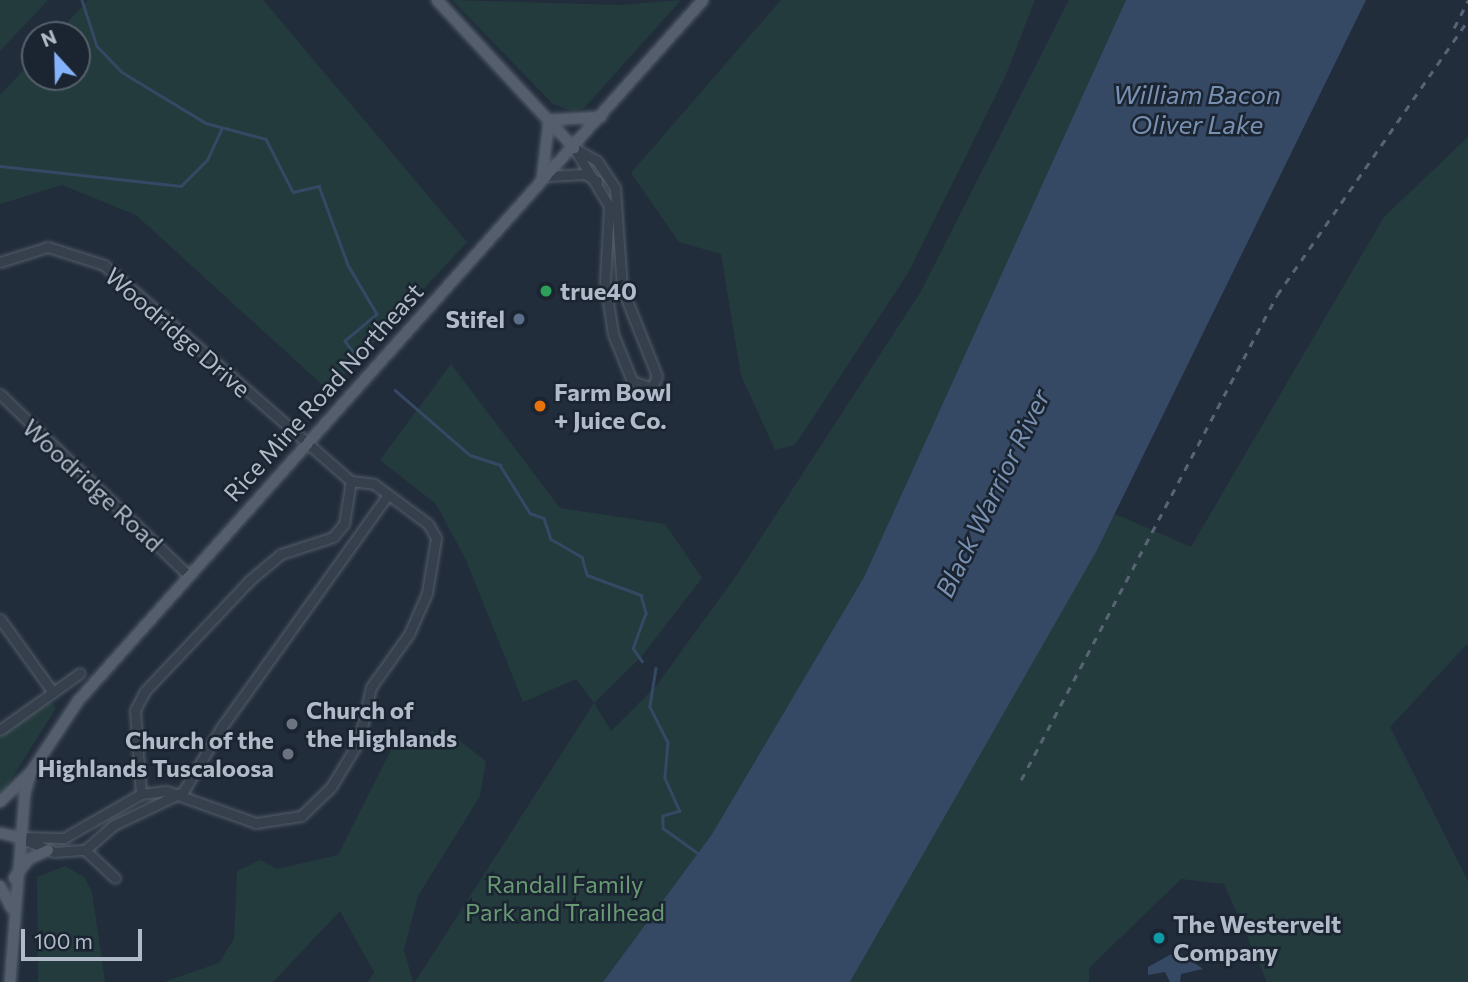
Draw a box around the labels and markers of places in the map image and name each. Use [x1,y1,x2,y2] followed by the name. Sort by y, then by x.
[560,277,637,305] place label: true40
[538,283,554,299] marker: true40
[445,305,505,333] place label: Stifel
[511,311,527,327] marker: Stifel
[554,378,672,434] place label: Farm Bowl + Juice Co.
[532,398,548,414] marker: Farm Bowl + Juice Co.
[306,696,457,752] place label: Church of the Highlands
[284,716,300,732] marker: Church of the Highlands
[37,726,274,782] place label: Church of the Highlands Tuscaloosa
[280,746,296,762] marker: Church of the Highlands Tuscaloosa
[1173,910,1341,966] place label: The Westervelt Company
[1151,930,1167,946] marker: The Westervelt Company

